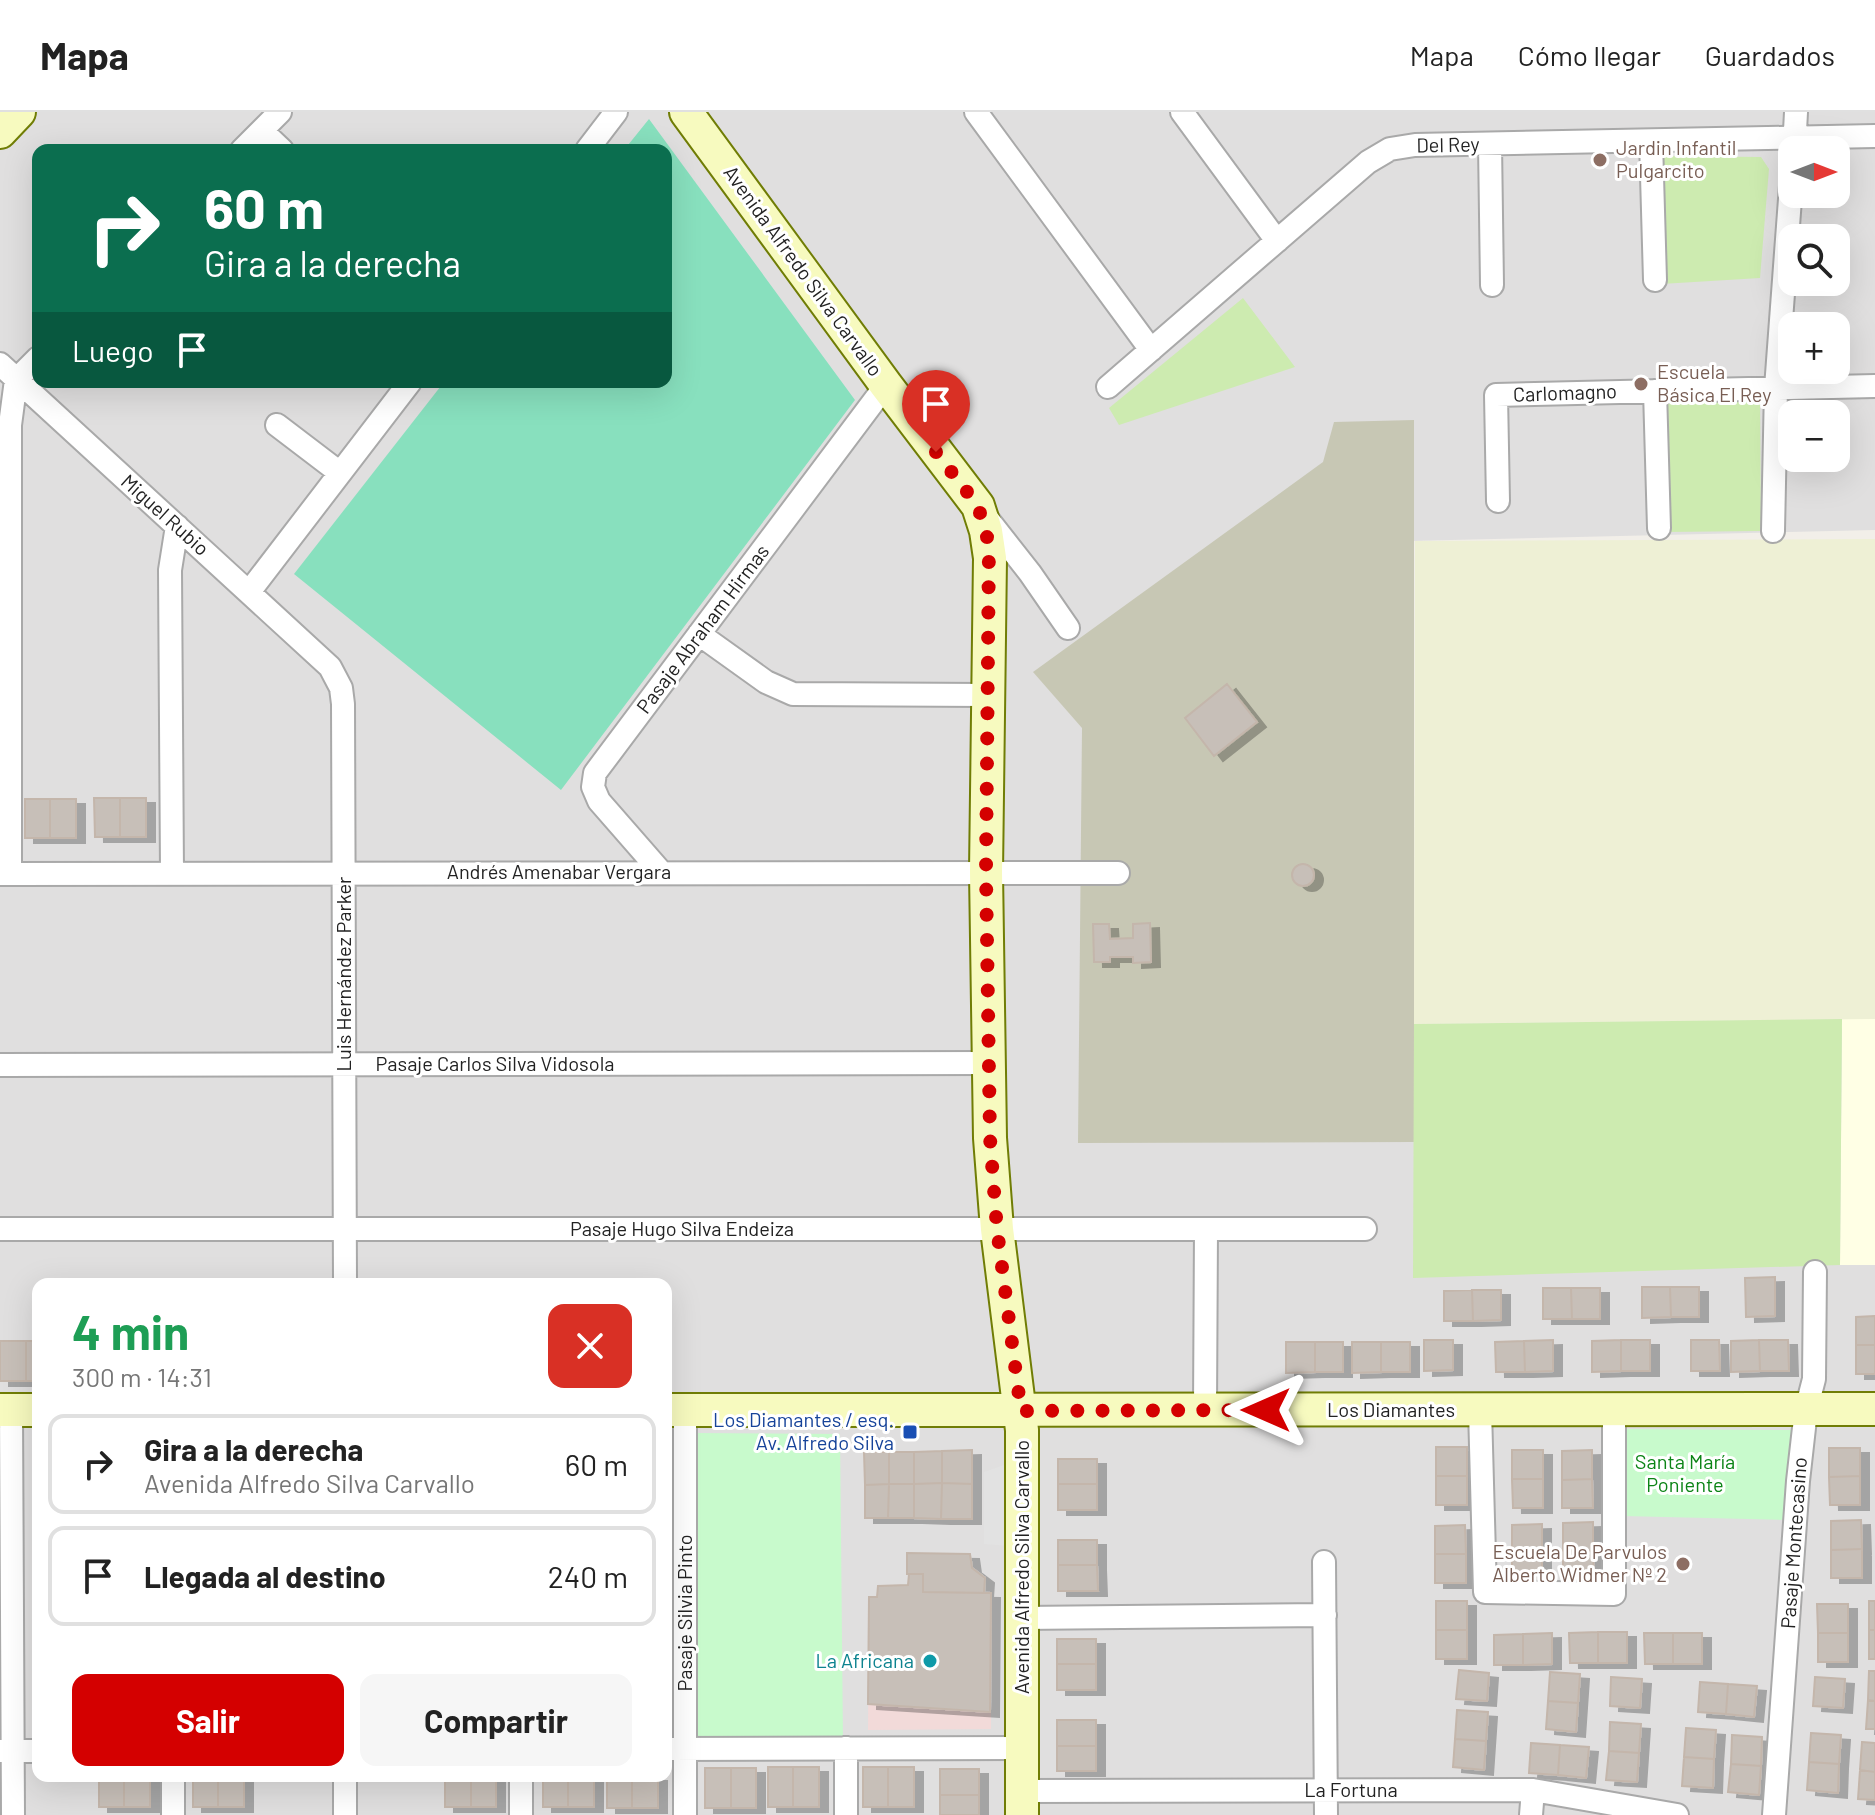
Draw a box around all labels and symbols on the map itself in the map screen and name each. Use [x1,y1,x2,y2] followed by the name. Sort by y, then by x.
[1416,131,1480,157] street label: Del Rey
[1616,135,1736,182] place label: Jardin Infantil Pulgarcito
[1778,136,1850,208] north arrow
[1591,151,1609,169] marker: Jardin Infantil Pulgarcito
[719,160,888,380] street label: Avenida Alfredo Silva Carvallo
[1657,359,1771,406] place label: Escuela Básica El Rey
[902,370,970,452] pin
[1632,375,1650,393] marker: Escuela Básica El Rey
[1513,378,1617,406] street label: Carlomagno
[117,469,215,560] street label: Miguel Rubio
[631,539,774,718] street label: Pasaje Abraham Hirmas
[447,859,671,883] street label: Andrés Amenabar Vergara
[331,877,355,1071] street label: Luis Hernández Parker
[376,1051,614,1075] street label: Pasaje Carlos Silva Vidosola
[570,1216,794,1240] street label: Pasaje Hugo Silva Endeiza
[1224,1368,1308,1452] position arrow
[1327,1397,1455,1421] street label: Los Diamantes
[713,1407,894,1454] place label: Los Diamantes / esq. Av. Alfredo Silva
[901,1423,919,1441] marker: Los Diamantes / esq. Av. Alfredo Silva
[1009,1440,1033,1694] street label: Avenida Alfredo Silva Carvallo
[1635,1449,1735,1496] park label: Santa María Poniente
[1775,1456,1811,1630] street label: Pasaje Montecasino
[672,1534,696,1692] street label: Pasaje Silvia Pinto
[1492,1539,1667,1586] place label: Escuela De Parvulos Alberto Widmer Nº 2
[1674,1555,1692,1573] marker: Escuela De Parvulos Alberto Widmer Nº 2
[815,1648,914,1672] place label: La Africana
[921,1652,939,1670] marker: La Africana
[1304,1777,1398,1801] street label: La Fortuna

